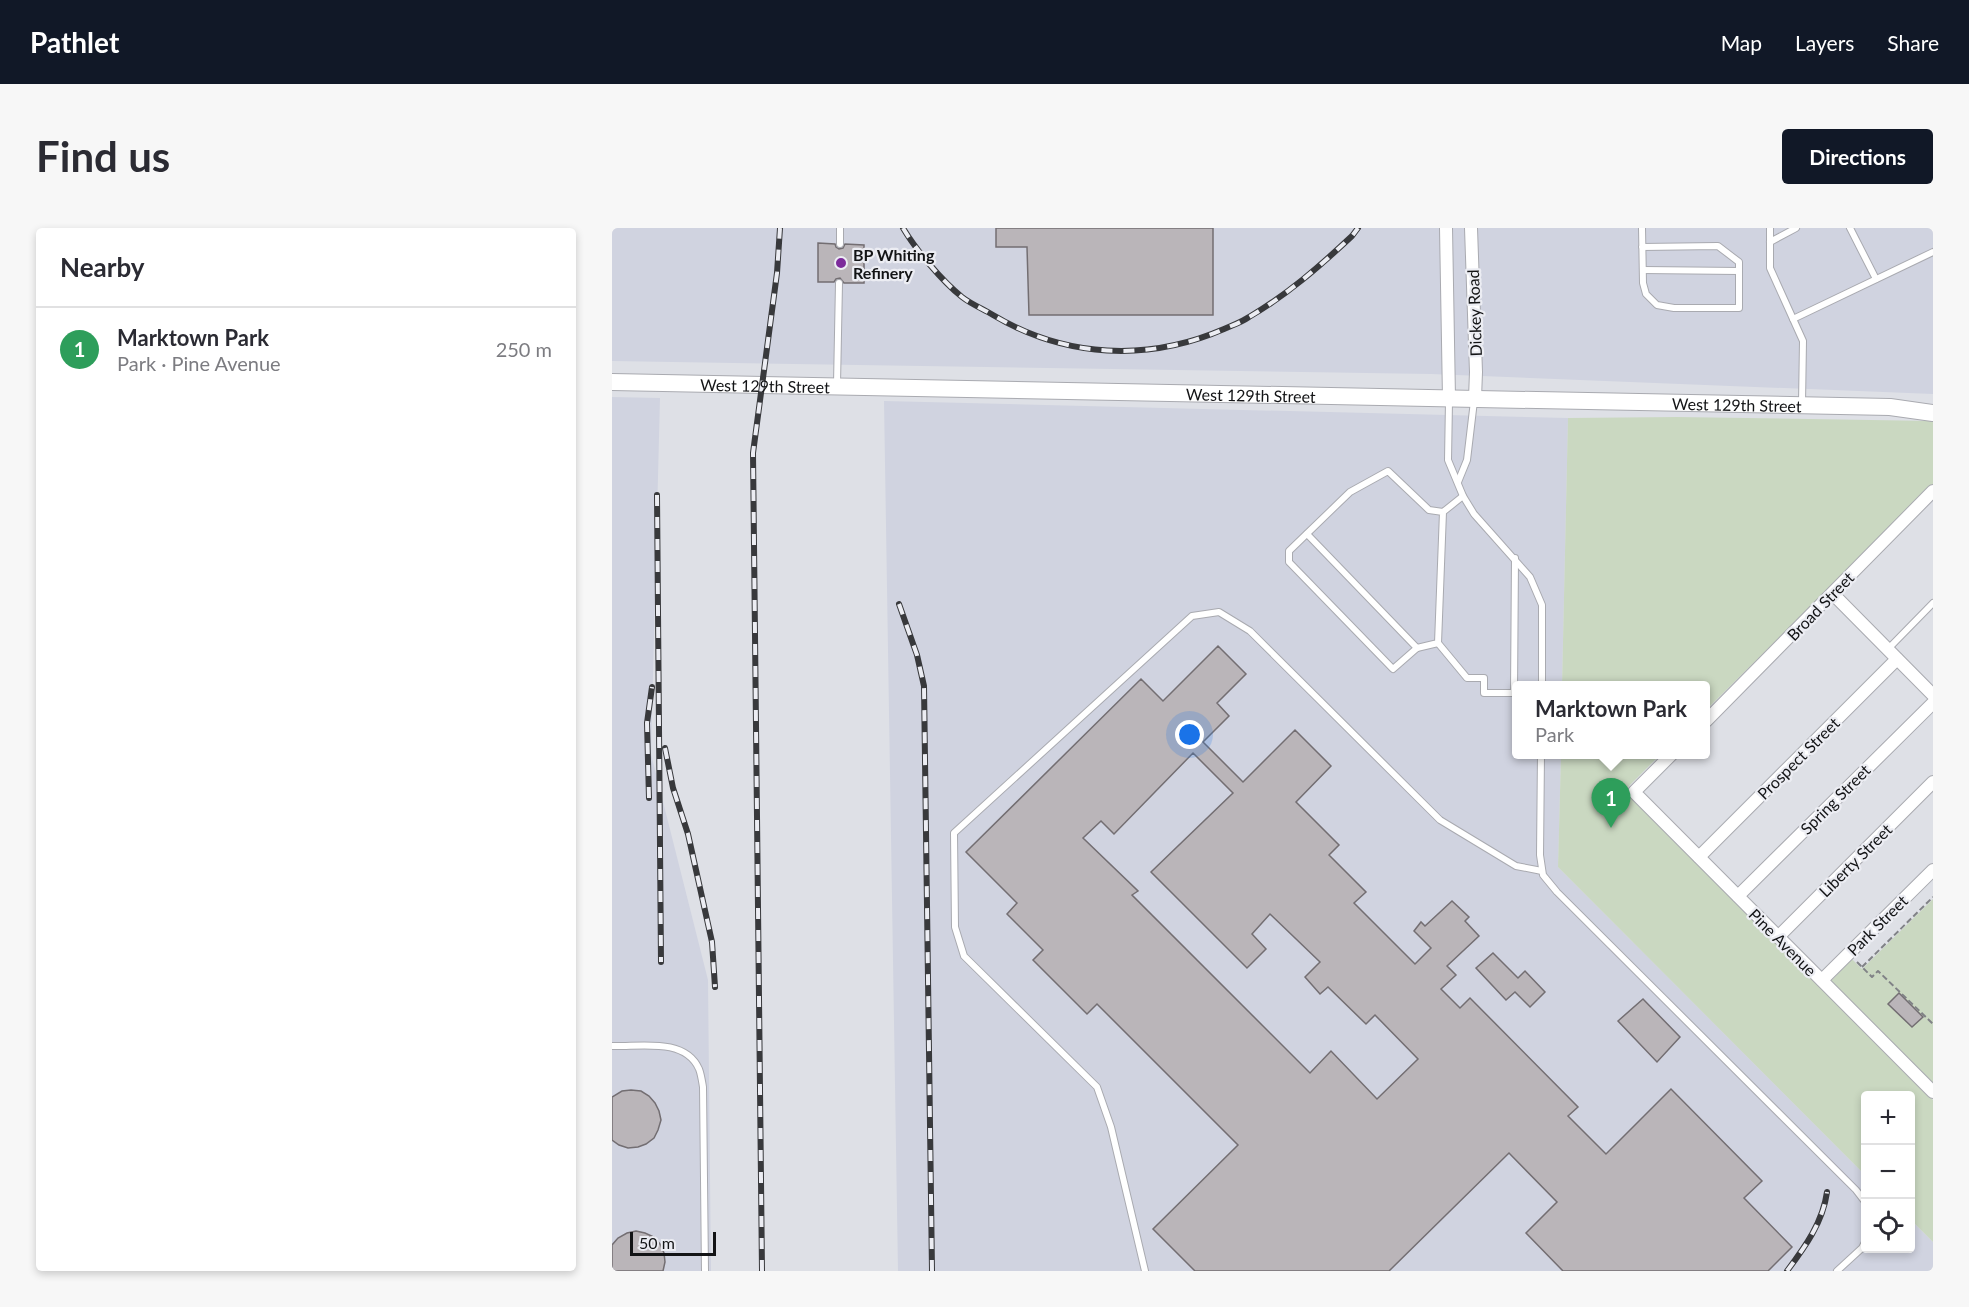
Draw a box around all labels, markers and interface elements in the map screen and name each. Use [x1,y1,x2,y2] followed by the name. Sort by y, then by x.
[30,25,119,59] text: Pathlet
[1721,30,1762,55] text: Map
[1795,30,1854,55] text: Layers
[1887,30,1939,55] text: Share
[1782,129,1933,184] button: Directions
[36,131,170,181] text: Find us
[853,245,935,282] place label: BP Whiting Refinery
[60,251,145,283] text: Nearby
[834,256,848,270] marker: BP Whiting Refinery
[1463,269,1485,357] street label: Dickey Road
[117,324,269,351] text: Marktown Park
[74,337,85,361] text: 1
[496,337,552,361] text: 250 m
[117,351,281,375] text: Park · Pine Avenue
[700,374,830,396] street label: West 129th Street
[1186,384,1316,405] street label: West 129th Street
[1672,393,1802,415] street label: West 129th Street
[1783,568,1858,644] street label: Broad Street
[1512,681,1710,759] popup
[1535,695,1687,722] text: Marktown Park
[1753,713,1843,803] street label: Prospect Street
[1175,720,1204,749] your location
[1535,722,1574,746] text: Park
[1796,760,1874,838] street label: Spring Street
[1592,778,1630,828] pin: 1
[1815,819,1896,900] street label: Liberty Street
[1843,891,1911,959] street label: Park Street
[1745,904,1821,980] street label: Pine Avenue
[1861,1091,1915,1253] map controls
[1861,1091,1915,1145] button: +
[1861,1145,1915,1199] button: −
[1861,1199,1915,1253] button: locate
[630,1229,716,1256] scale bar
[639,1233,675,1252] text: 50 m

